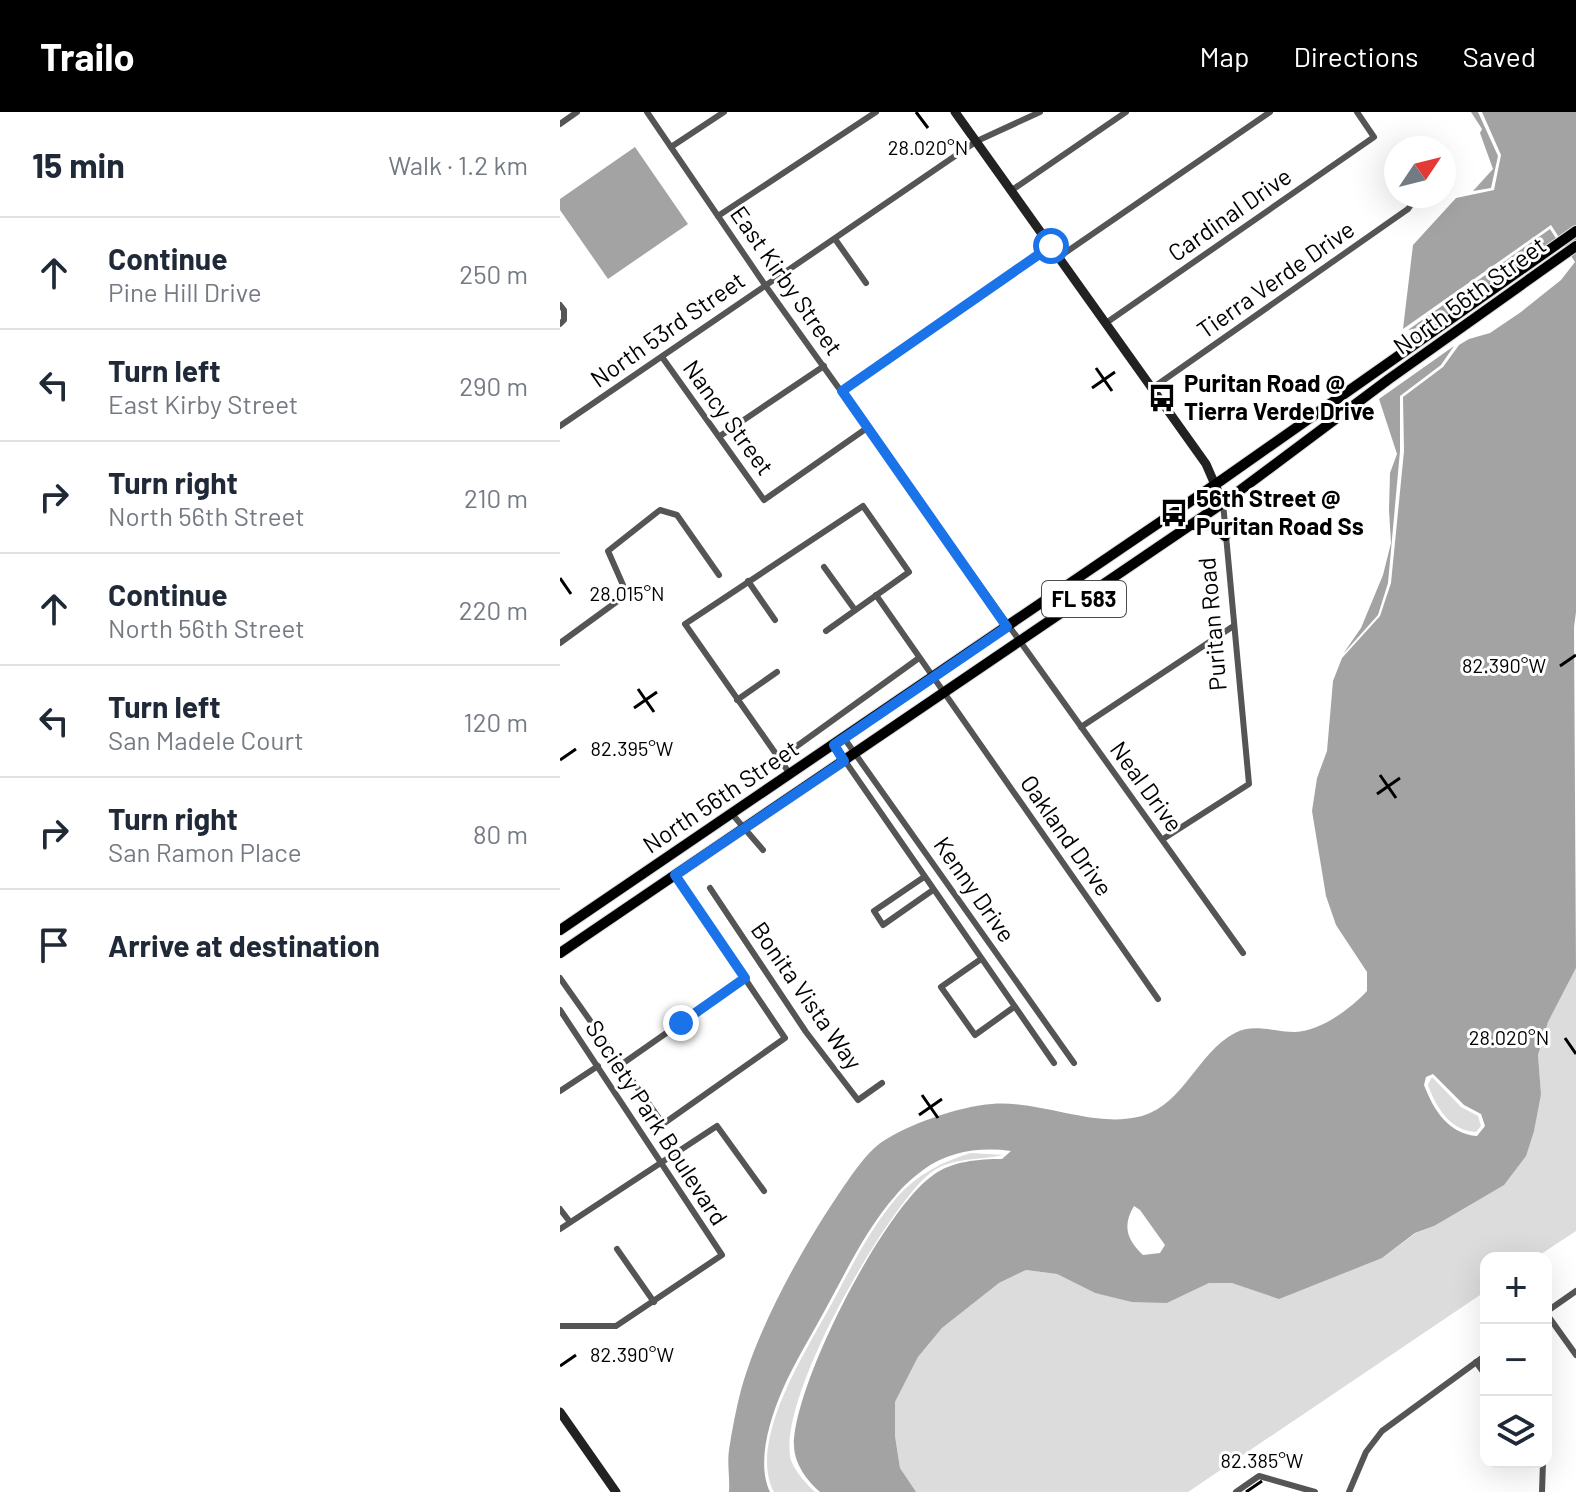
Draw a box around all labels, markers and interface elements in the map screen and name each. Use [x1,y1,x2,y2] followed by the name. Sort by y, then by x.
[40,33,135,79] text: Trailo
[1200,39,1249,73] text: Map
[1293,39,1419,73] text: Directions
[1463,39,1536,73] text: Saved
[888,135,968,159] text: 28.020°N
[1384,136,1456,208] north arrow
[32,144,125,185] text: 15 min
[388,149,528,180] text: Walk · 1.2 km
[1162,161,1296,267] street label: Cardinal Drive
[725,200,849,360] street label: East Kirby Street
[1191,214,1359,344] street label: Tierra Verde Drive
[1033,228,1069,264] route start
[1387,230,1551,360] street label: North 56th Street
[108,240,228,276] text: Continue
[32,251,76,295] icon: ahead
[459,258,528,289] text: 250 m
[584,265,750,393] street label: North 53rd Street
[108,276,262,307] text: Pine Hill Drive
[108,352,221,388] text: Turn left
[678,354,781,480] street label: Nancy Street
[32,363,76,407] icon: left
[1184,368,1375,425] place label: Puritan Road @ Tierra Verde Drive
[459,370,528,401] text: 290 m
[1147,383,1177,413] bus stop icon: Puritan Road @ Tierra Verde Drive
[108,388,298,419] text: East Kirby Street
[108,464,238,500] text: Turn right
[32,475,76,519] icon: right
[464,482,528,513] text: 210 m
[1196,483,1364,540] place label: 56th Street @ Puritan Road Ss
[1159,498,1189,528] bus stop icon: 56th Street @ Puritan Road Ss
[108,500,305,531] text: North 56th Street
[1191,556,1232,692] street label: Puritan Road
[108,576,228,612] text: Continue
[589,581,665,605] text: 28.015°N
[1042,581,1126,617] road number: FL 583
[32,587,76,631] icon: ahead
[459,594,528,625] text: 220 m
[108,612,305,643] text: North 56th Street
[1462,653,1546,677] text: 82.390°W
[108,688,221,724] text: Turn left
[32,699,76,743] icon: left
[464,706,528,737] text: 120 m
[108,724,304,755] text: San Madele Court
[637,733,804,859] street label: North 56th Street
[1105,735,1190,837] street label: Neal Drive
[591,736,674,760] text: 82.395°W
[1015,769,1120,901] street label: Oakland Drive
[108,800,238,836] text: Turn right
[32,811,76,855] icon: right
[473,818,528,849] text: 80 m
[928,831,1022,947] street label: Kenny Drive
[108,836,302,867] text: San Ramon Place
[746,916,869,1075] street label: Bonita Vista Way
[32,923,76,967] icon: arrive
[108,927,380,963] text: Arrive at destination
[663,1005,699,1041] route end
[580,1014,735,1230] street label: Society Park Boulevard
[1469,1025,1549,1049] text: 28.020°N
[1480,1252,1552,1468] map controls
[1480,1252,1552,1324] button: +
[1480,1324,1552,1396] button: −
[590,1342,674,1366] text: 82.390°W
[1480,1396,1552,1468] button: layers
[1221,1448,1304,1472] text: 82.385°W

